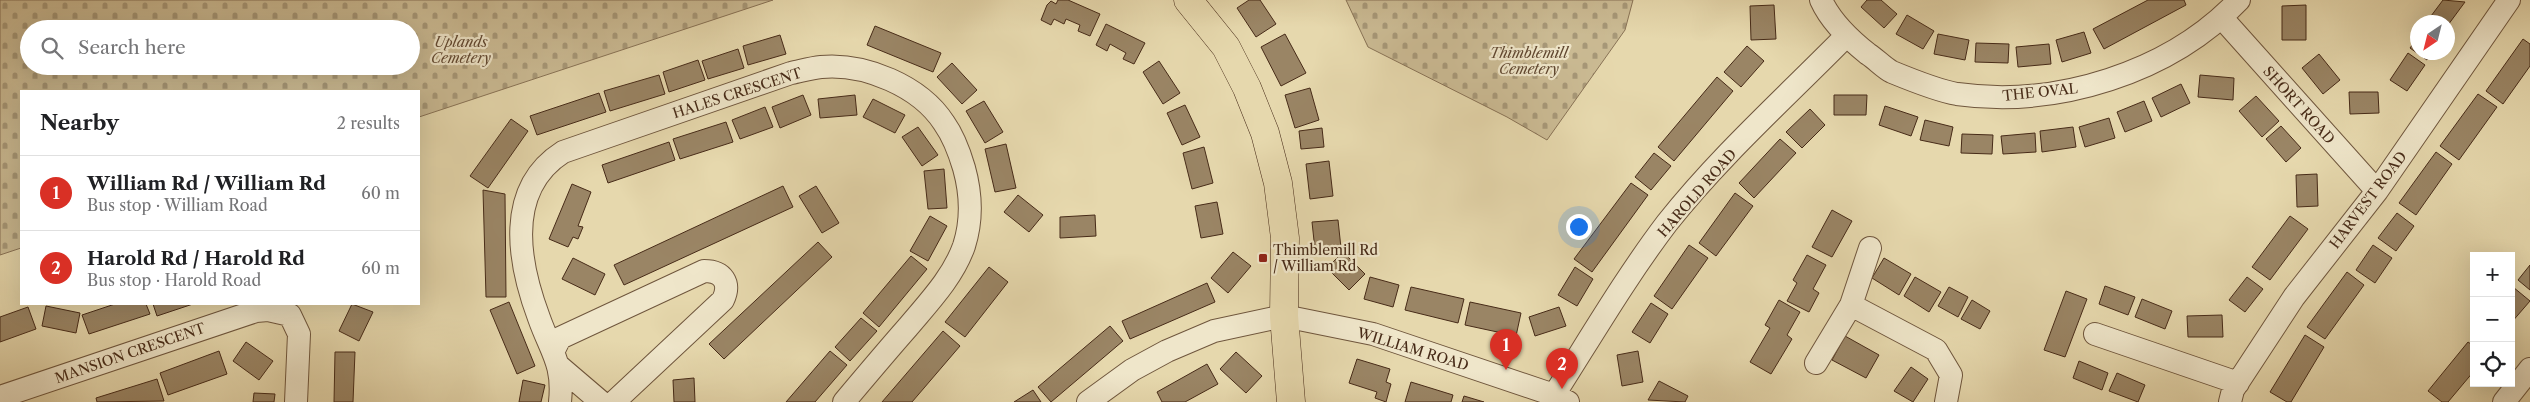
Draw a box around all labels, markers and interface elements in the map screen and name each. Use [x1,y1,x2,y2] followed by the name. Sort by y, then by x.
[2410,15,2455,60] north arrow
[20,20,420,75] search box
[431,33,491,67] park label: Uplands Cemetery
[38,34,66,62] icon: search
[78,36,186,59] text: Search here
[1490,44,1570,78] park label: Thimblemill Cemetery
[2259,62,2339,148] street label: SHORT ROAD
[670,63,804,122] street label: HALES CRESCENT
[2001,79,2079,105] street label: THE OVAL
[40,110,119,135] text: Nearby
[337,113,400,133] text: 2 results
[1654,145,1740,241] street label: HAROLD ROAD
[2326,148,2410,252] street label: HARVEST ROAD
[87,172,326,195] text: William Rd / William Rd
[52,183,60,203] text: 1
[361,183,400,203] text: 60 m
[87,195,268,215] text: Bus stop · William Road
[1566,214,1592,240] your location
[1273,241,1379,275] place label: Thimblemill Rd / William Rd
[87,247,305,270] text: Harold Rd / Harold Rd
[1257,252,1269,264] marker: Thimblemill Rd / William Rd
[2470,252,2515,387] map controls
[2470,252,2515,297] button: +
[51,258,61,278] text: 2
[361,258,400,278] text: 60 m
[87,270,261,290] text: Bus stop · Harold Road
[2470,297,2515,342] button: −
[52,319,208,387] street label: MANSION CRESCENT
[1354,323,1471,374] street label: WILLIAM ROAD
[1490,329,1522,370] pin: 1
[2470,342,2515,387] button: locate
[1546,348,1578,389] pin: 2

